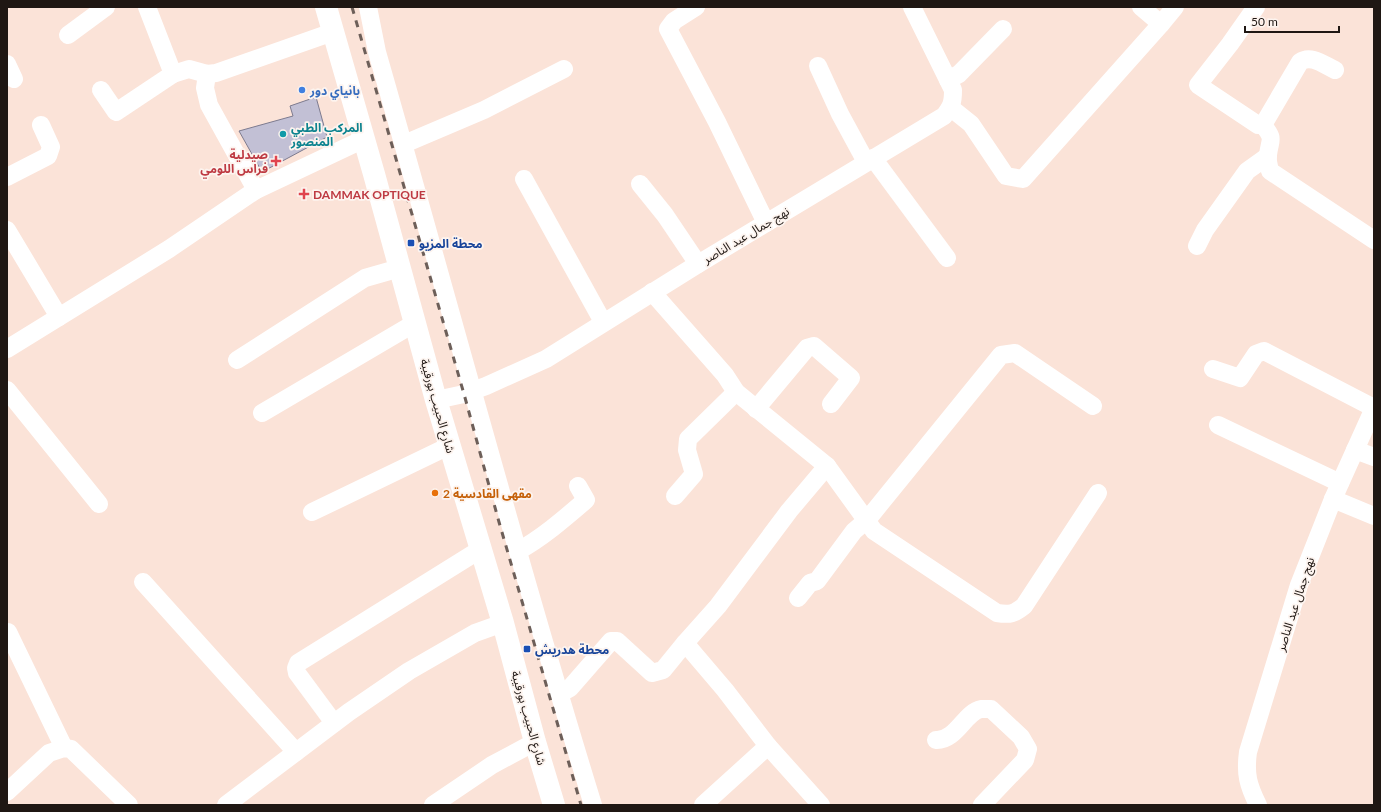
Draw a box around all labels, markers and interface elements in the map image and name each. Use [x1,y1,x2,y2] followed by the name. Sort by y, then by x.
[1245,8,1339,34] scale bar
[1251,14,1278,29] text: 50 m
[309,83,360,100] place label: بانياي دور
[297,85,307,95] marker: بانياي دور
[290,120,363,149] place label: المركب الطبي المنصور
[278,129,288,139] marker: المركب الطبي المنصور
[200,147,268,178] place label: صيدلية فراس اللومي
[271,156,281,166] marker: صيدلية فراس اللومي
[313,187,426,202] place label: DAMMAK OPTIQUE
[298,188,310,200] marker: DAMMAK OPTIQUE
[699,203,793,269] street label: نهج جمال عبد الناصر
[419,236,483,251] place label: محطة المزيو
[406,238,416,248] marker: محطة المزيو
[415,357,459,456] street label: شارع الحبيب بورقيبة
[443,486,532,501] place label: مقهى القادسية 2
[430,488,440,498] marker: مقهى القادسية 2
[1272,555,1319,654] street label: نهج جمال عبد الناصر
[535,642,609,657] place label: محطة هدريش
[522,644,532,654] marker: محطة هدريش
[506,669,550,768] street label: شارع الحبيب بورقيبة

